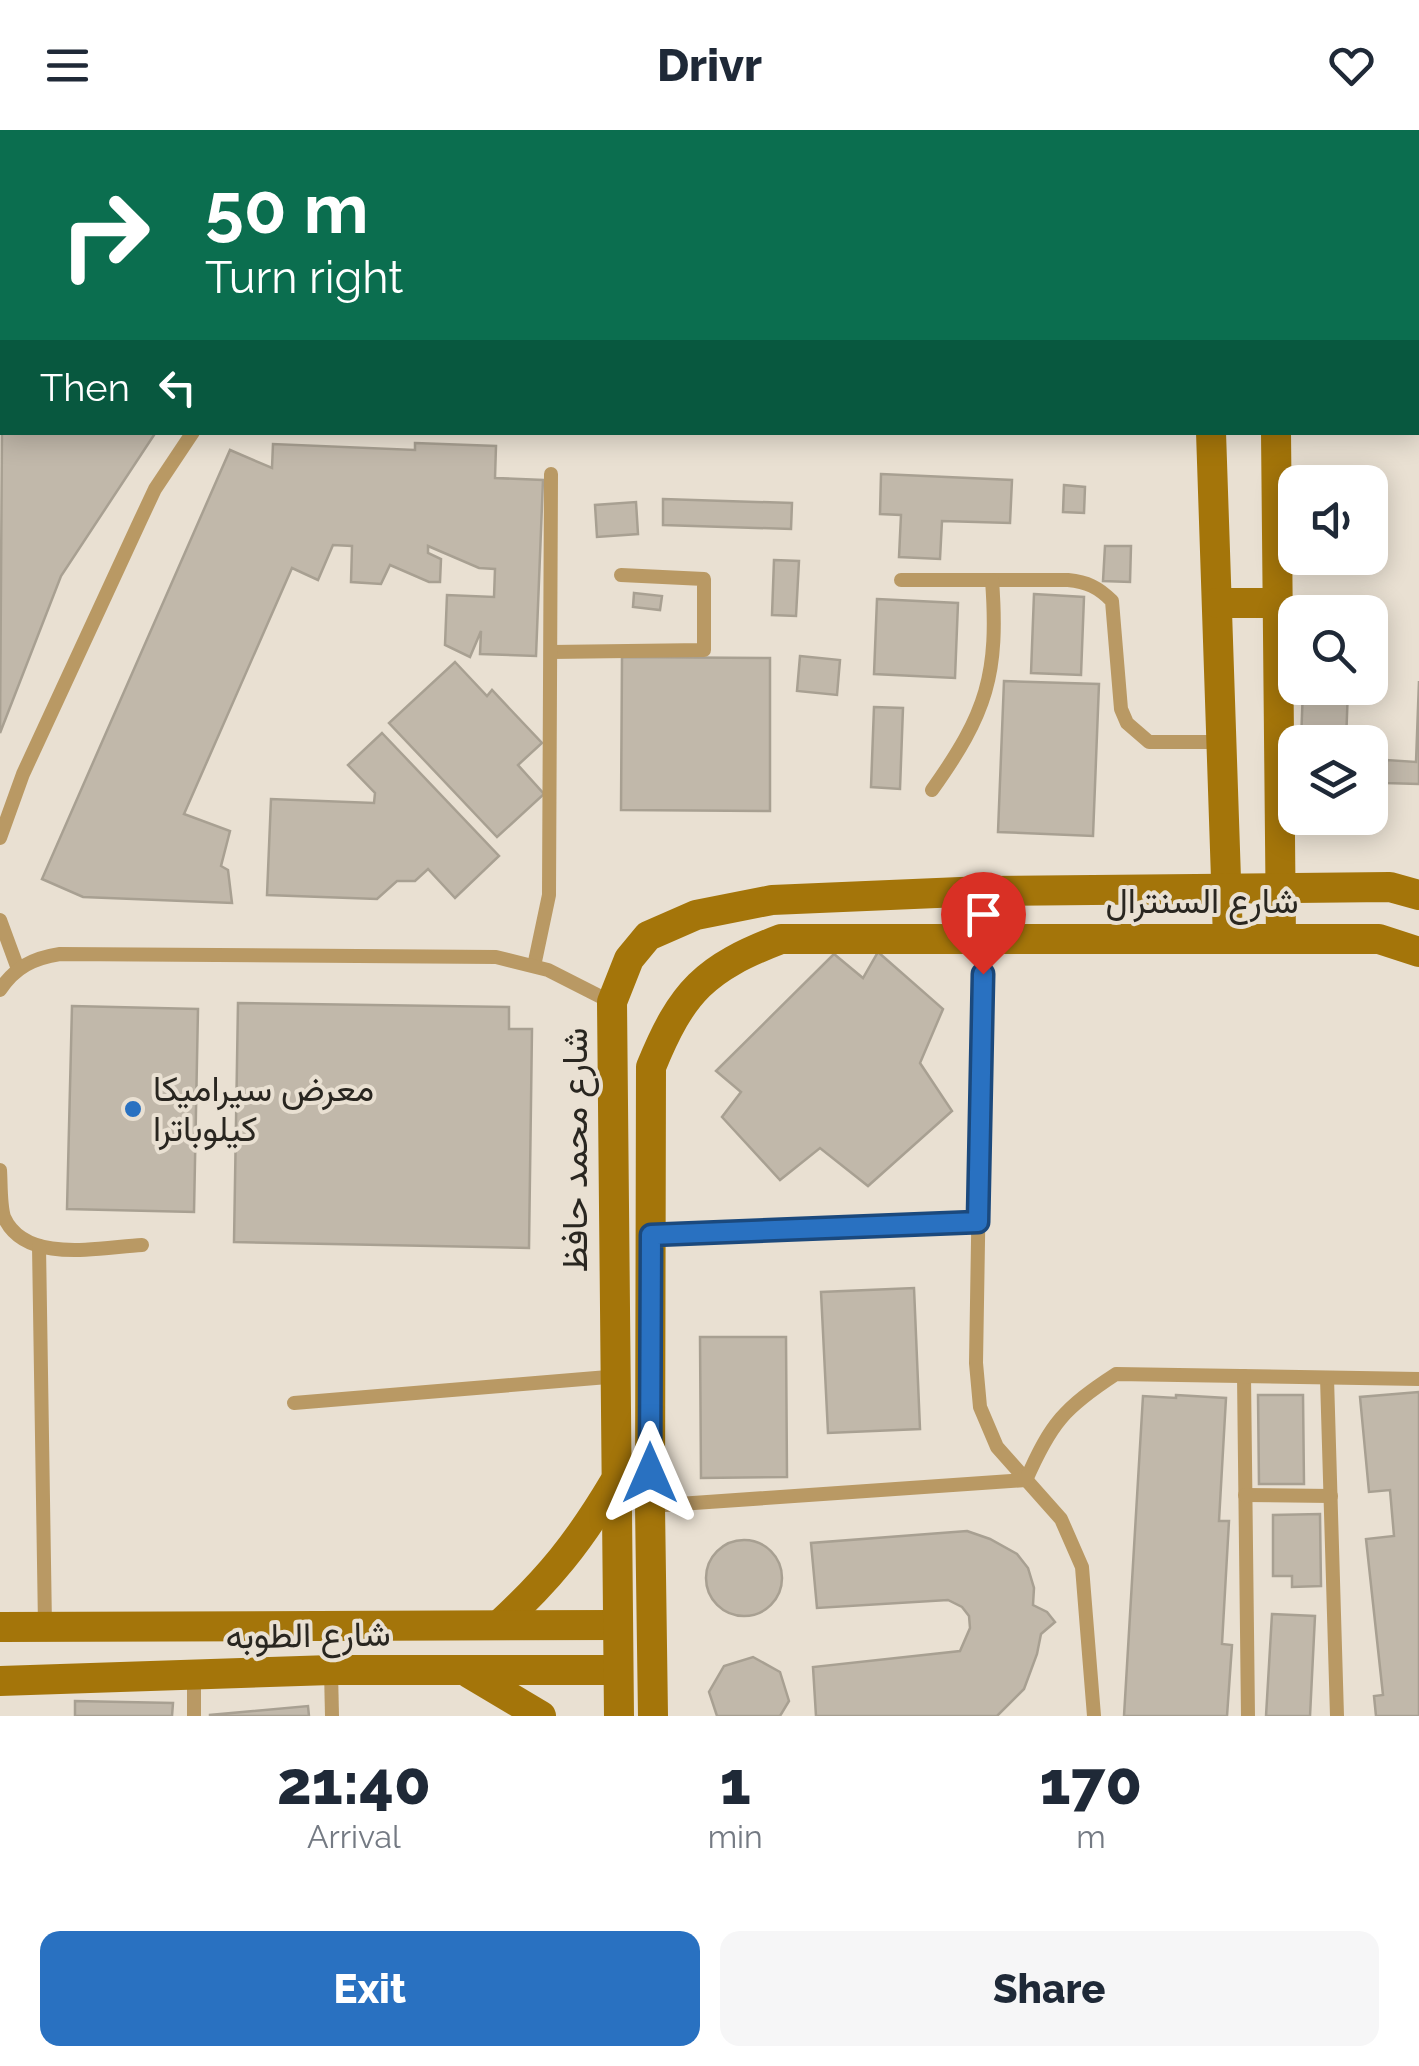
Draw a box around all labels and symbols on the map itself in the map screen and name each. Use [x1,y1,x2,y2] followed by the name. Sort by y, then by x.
[941,872,1026,975] pin
[1105,880,1299,925] street label: شارع السنترال
[554,1028,599,1272] street label: شارع محمد حافظ
[153,1068,374,1151] place label: معرض سيراميكا كيلوباترا
[122,1098,144,1120] marker: معرض سيراميكا كيلوباترا
[598,1421,702,1525] position arrow
[225,1613,391,1660] street label: شارع الطوبه

